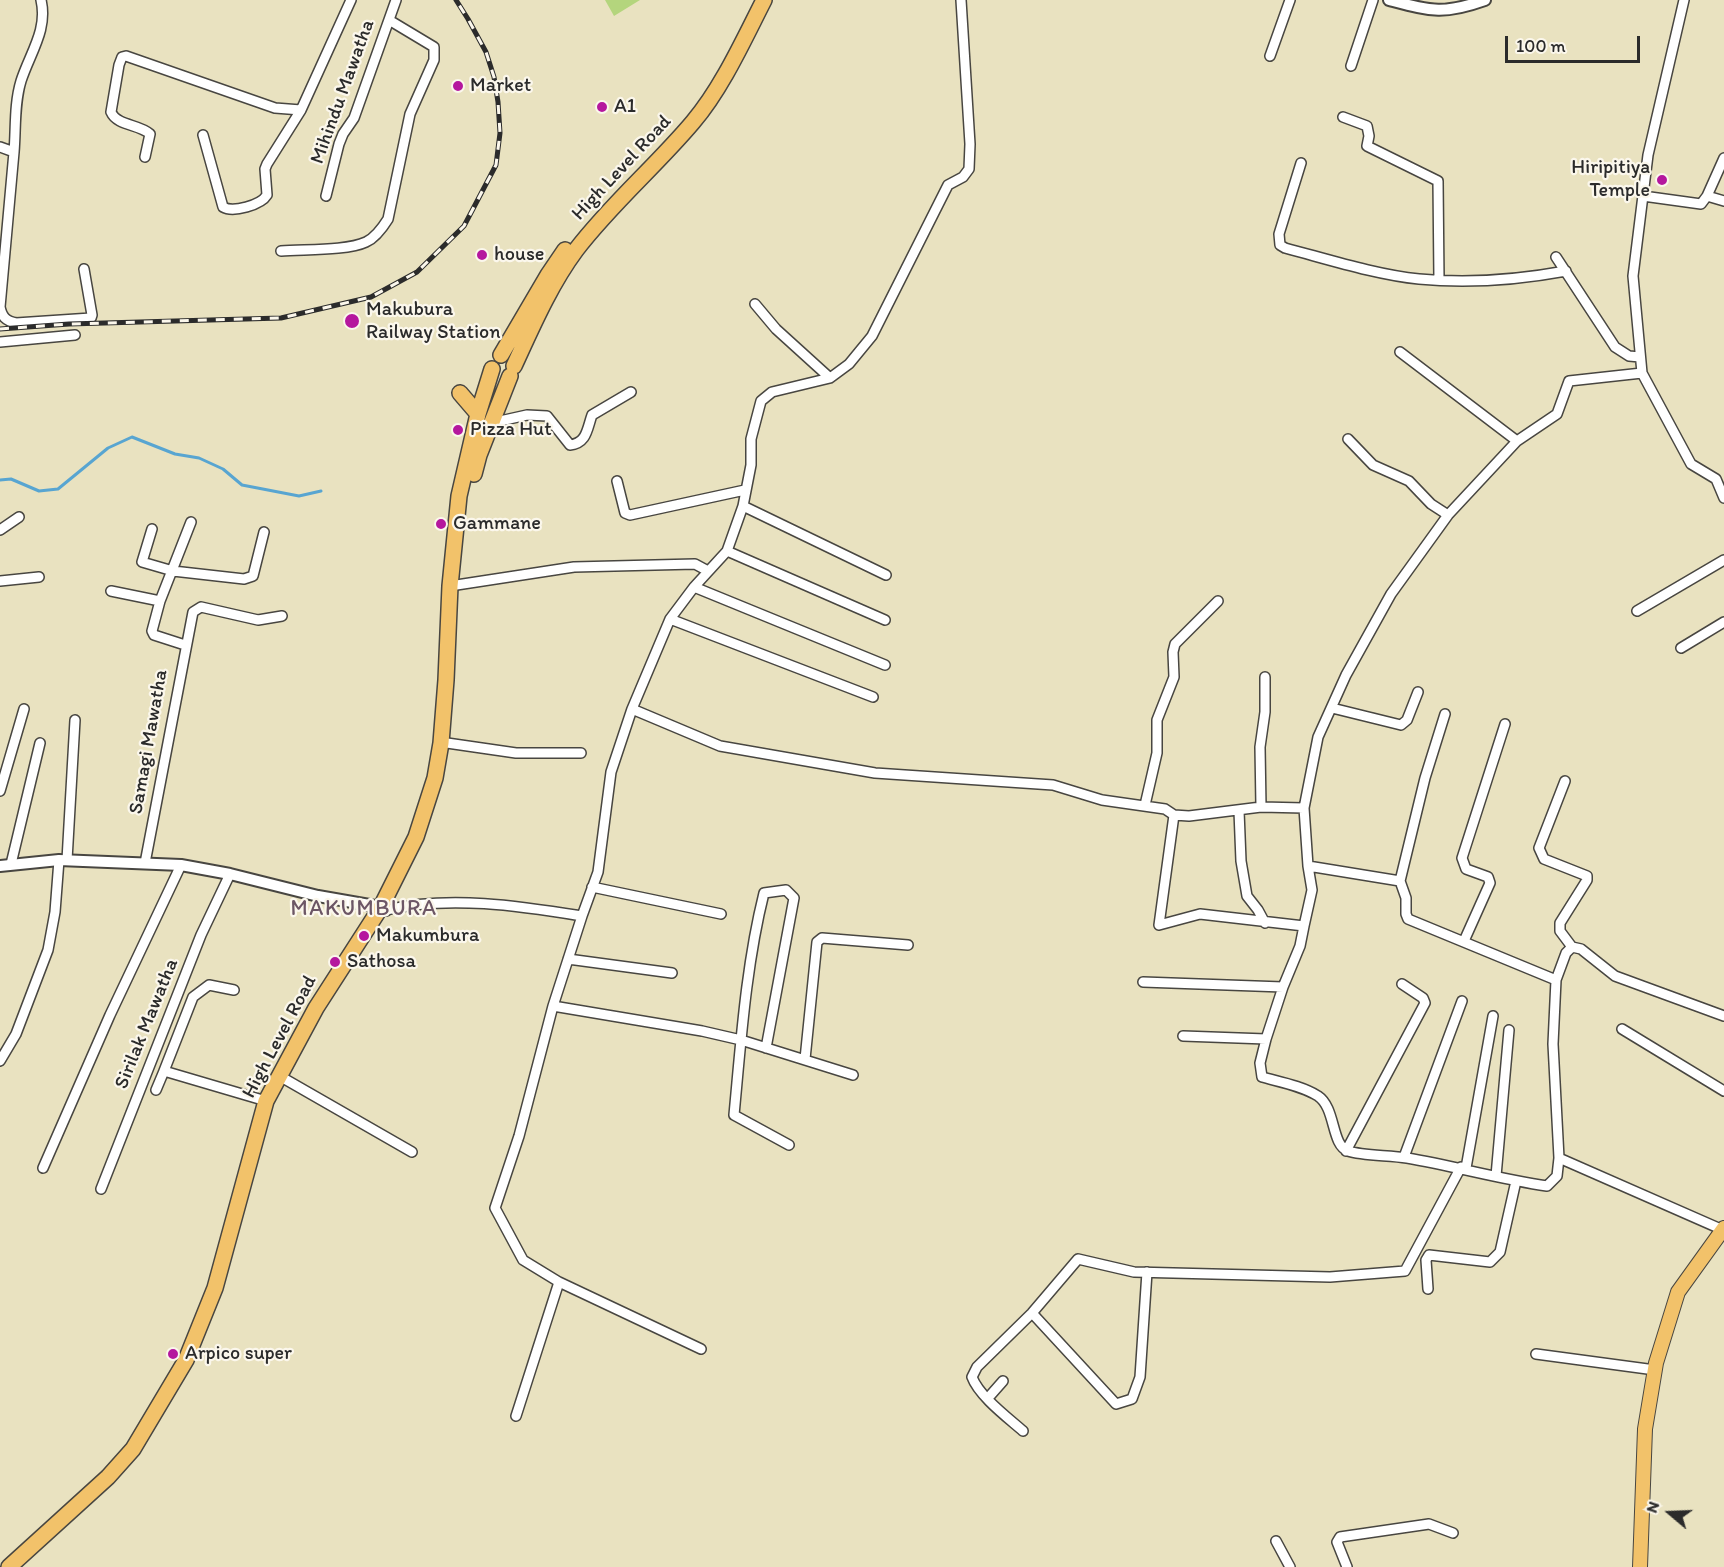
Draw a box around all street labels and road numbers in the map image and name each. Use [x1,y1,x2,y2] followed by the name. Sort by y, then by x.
[306,16,380,168] street label: Mihindu Mawatha
[567,110,677,226] street label: High Level Road
[124,668,174,816] street label: Samagi Mawatha
[110,955,184,1093] street label: Sirilak Mawatha
[238,972,322,1102] street label: High Level Road

